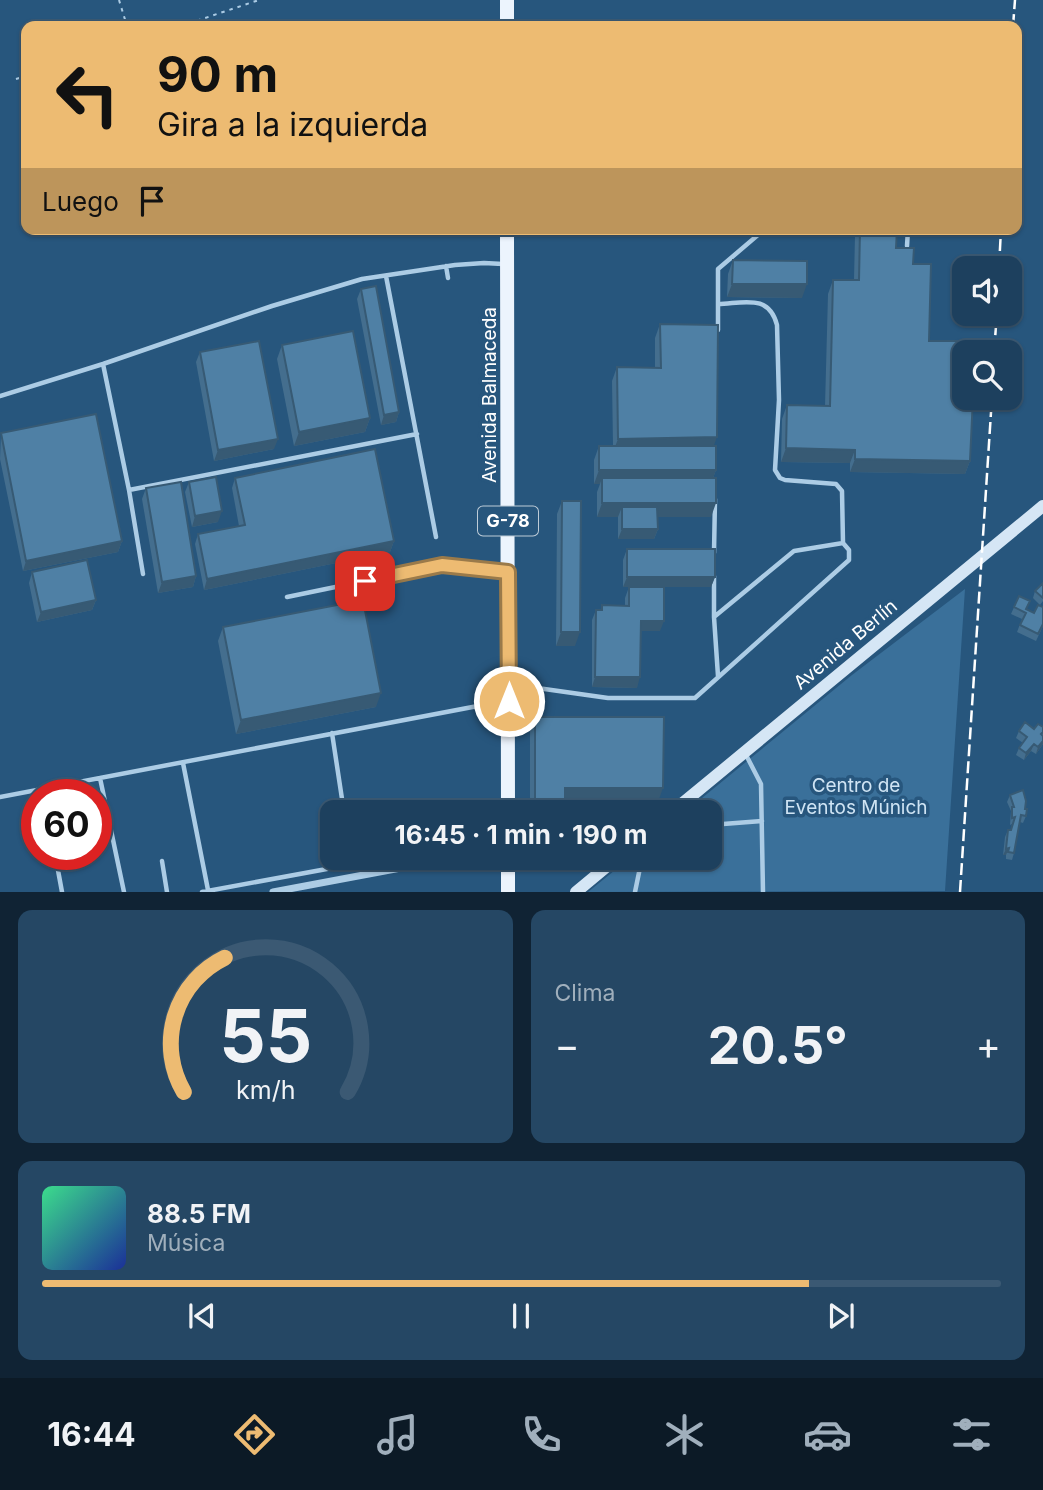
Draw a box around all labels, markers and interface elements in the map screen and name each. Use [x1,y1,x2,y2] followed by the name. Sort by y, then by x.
[157,45,278,104] text: 90 m
[42,49,133,140] icon: left
[157,105,428,144] text: Gira a la izquierda
[133,182,171,220] icon: arrive
[42,186,119,217] text: Luego
[952,256,1022,410] map controls
[952,256,1022,326] button: sound
[478,307,501,483] street label: Avenida Balmaceda
[952,340,1022,410] button: search
[478,506,538,536] road number: G-78
[335,551,395,611] pin
[346,562,384,600] icon: arrive
[789,594,902,694] street label: Avenida Berlín
[472,664,546,738] position arrow
[784,774,928,819] park label: Centro de Eventos Múnich
[21,779,112,870] speed limit sign: 60
[395,819,647,850] text: 16:45 · 1 min · 190 m
[555,979,616,1007] text: Clima
[219,992,312,1081] text: 55
[708,1014,848,1077] text: 20.5°
[555,1022,580,1068] text: −
[976,1022,1001,1068] text: +
[236,1075,295,1105] text: km/h
[147,1198,251,1229] text: 88.5 FM
[147,1229,225,1257] text: Música
[183,1297,221,1335] icon: previous
[502,1297,540,1335] icon: pause
[822,1297,860,1335] icon: next
[230,1410,279,1459] icon: directions
[373,1410,422,1459] icon: music
[517,1410,566,1459] icon: phone
[660,1410,709,1459] icon: climate
[803,1410,852,1459] icon: car
[947,1410,996,1459] icon: filters
[47,1415,136,1454] text: 16:44

